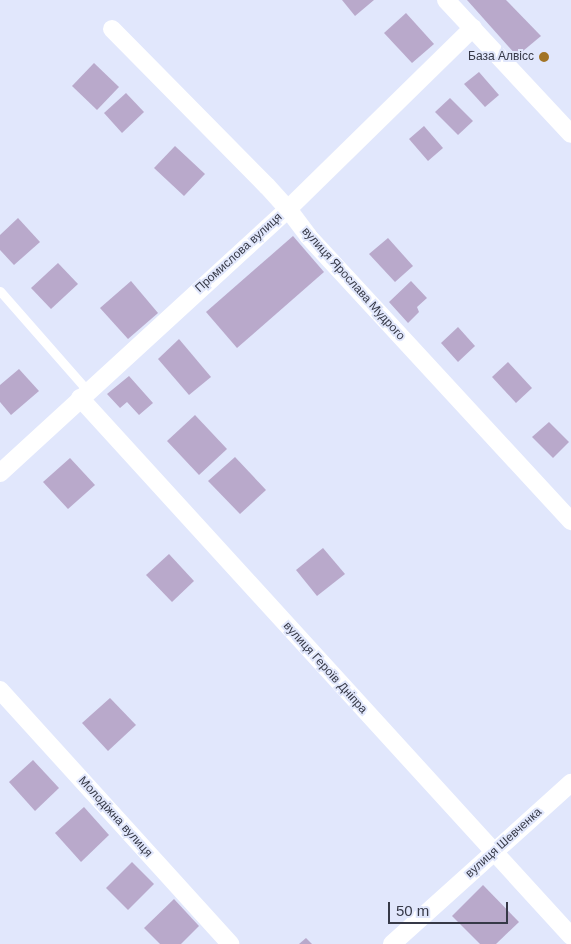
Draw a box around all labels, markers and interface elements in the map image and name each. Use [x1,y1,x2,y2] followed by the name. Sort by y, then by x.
[468,50,534,64] place label: База Алвісс
[538,51,550,63] marker: База Алвісс
[193,210,285,296] street label: Промислова вулиця
[298,225,408,343] street label: вулиця Ярослава Мудрого
[280,619,370,717] street label: вулиця Героїв Дніпра
[75,774,155,860] street label: Молодіжна вулиця
[463,805,545,881] street label: вулиця Шевченка
[391,892,511,924] scale bar
[396,902,429,919] text: 50 m

